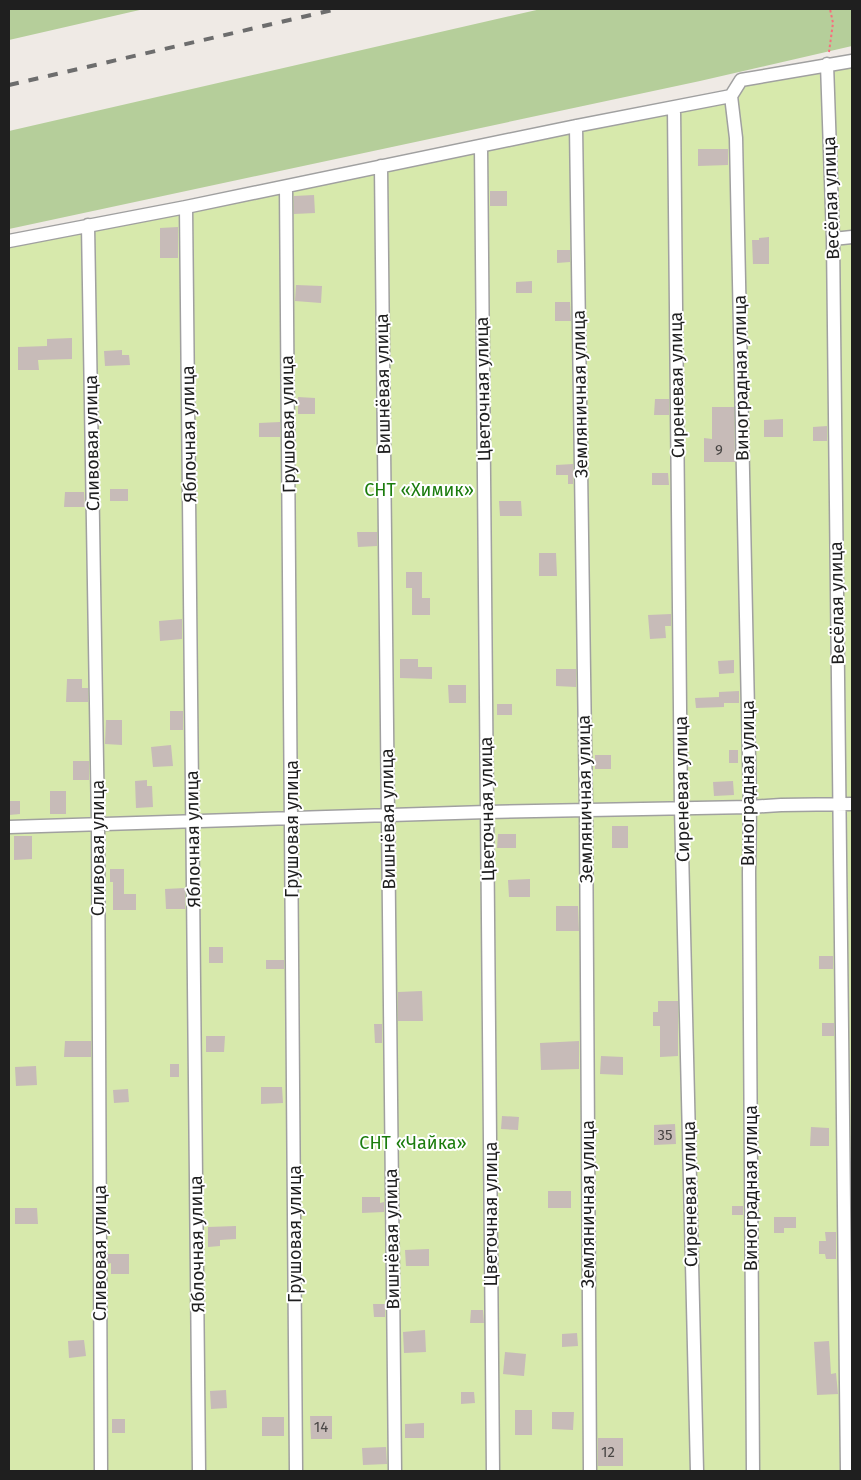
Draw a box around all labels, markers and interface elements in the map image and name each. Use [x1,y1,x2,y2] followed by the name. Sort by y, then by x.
[818,136,844,260] street label: Весёлая улица
[729,295,753,461] street label: Виноградная улица
[568,310,592,478] street label: Земляничная улица
[665,312,689,458] street label: Сиреневая улица
[371,313,395,455] street label: Вишнёвая улица
[471,316,495,462] street label: Цветочная улица
[276,355,300,493] street label: Грушовая улица
[177,365,201,503] street label: Яблочная улица
[80,375,104,511] street label: Сливовая улица
[715,441,723,459] house number: 9
[364,479,474,501] park label: СНТ «Химик»
[825,541,849,665] street label: Весёлая улица
[737,700,759,866] street label: Виноградная улица
[573,715,597,883] street label: Земляничная улица
[670,716,694,862] street label: Сиреневая улица
[475,736,499,882] street label: Цветочная улица
[376,748,400,890] street label: Вишнёвая улица
[281,760,303,898] street label: Грушовая улица
[181,770,205,908] street label: Яблочная улица
[87,780,109,916] street label: Сливовая улица
[740,1105,762,1271] street label: Виноградная улица
[577,1120,599,1288] street label: Земляничная улица
[678,1121,702,1267] street label: Сиреневая улица
[657,1126,673,1144] house number: 35
[359,1132,467,1154] park label: СНТ «Чайка»
[480,1142,502,1286] street label: Цветочная улица
[284,1165,306,1303] street label: Грушовая улица
[380,1168,404,1310] street label: Вишнёвая улица
[185,1175,209,1313] street label: Яблочная улица
[89,1185,111,1321] street label: Сливовая улица
[314,1418,328,1436] house number: 14
[601,1443,615,1461] house number: 12

